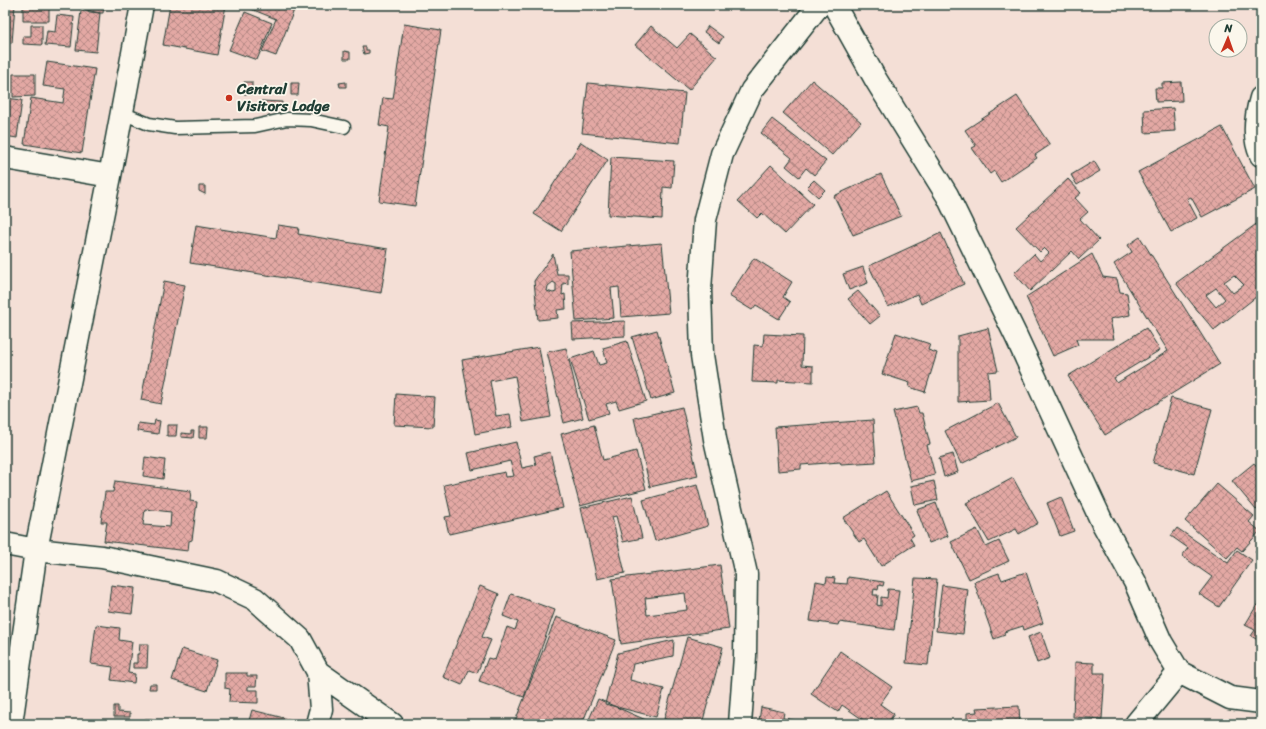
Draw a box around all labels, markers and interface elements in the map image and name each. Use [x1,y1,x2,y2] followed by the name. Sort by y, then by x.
[1208,18,1248,58] north arrow
[1223,19,1233,38] text: N
[236,76,330,119] place label: Central Visitors Lodge
[224,93,234,103] marker: Central Visitors Lodge

